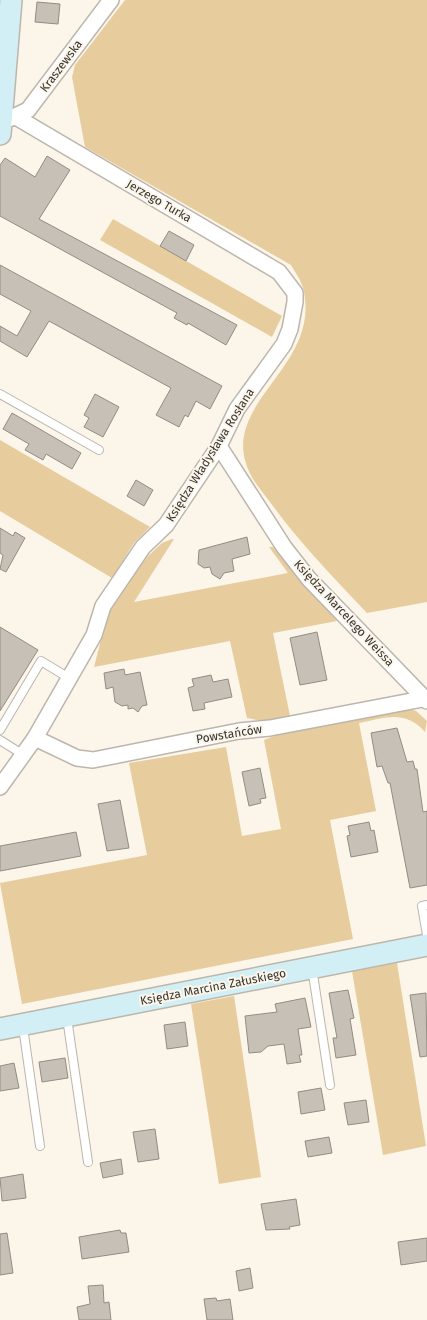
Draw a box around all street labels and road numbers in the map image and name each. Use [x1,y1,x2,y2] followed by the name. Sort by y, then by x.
[37,37,85,95] street label: Kraszewska
[124,177,194,225] street label: Jerzego Turka
[163,386,257,524] street label: Księdza Władysława Rosłana
[291,557,397,669] street label: Księdza Marcelego Weissa
[195,722,263,746] street label: Powstańców
[139,966,287,1008] street label: Księdza Marcina Załuskiego

